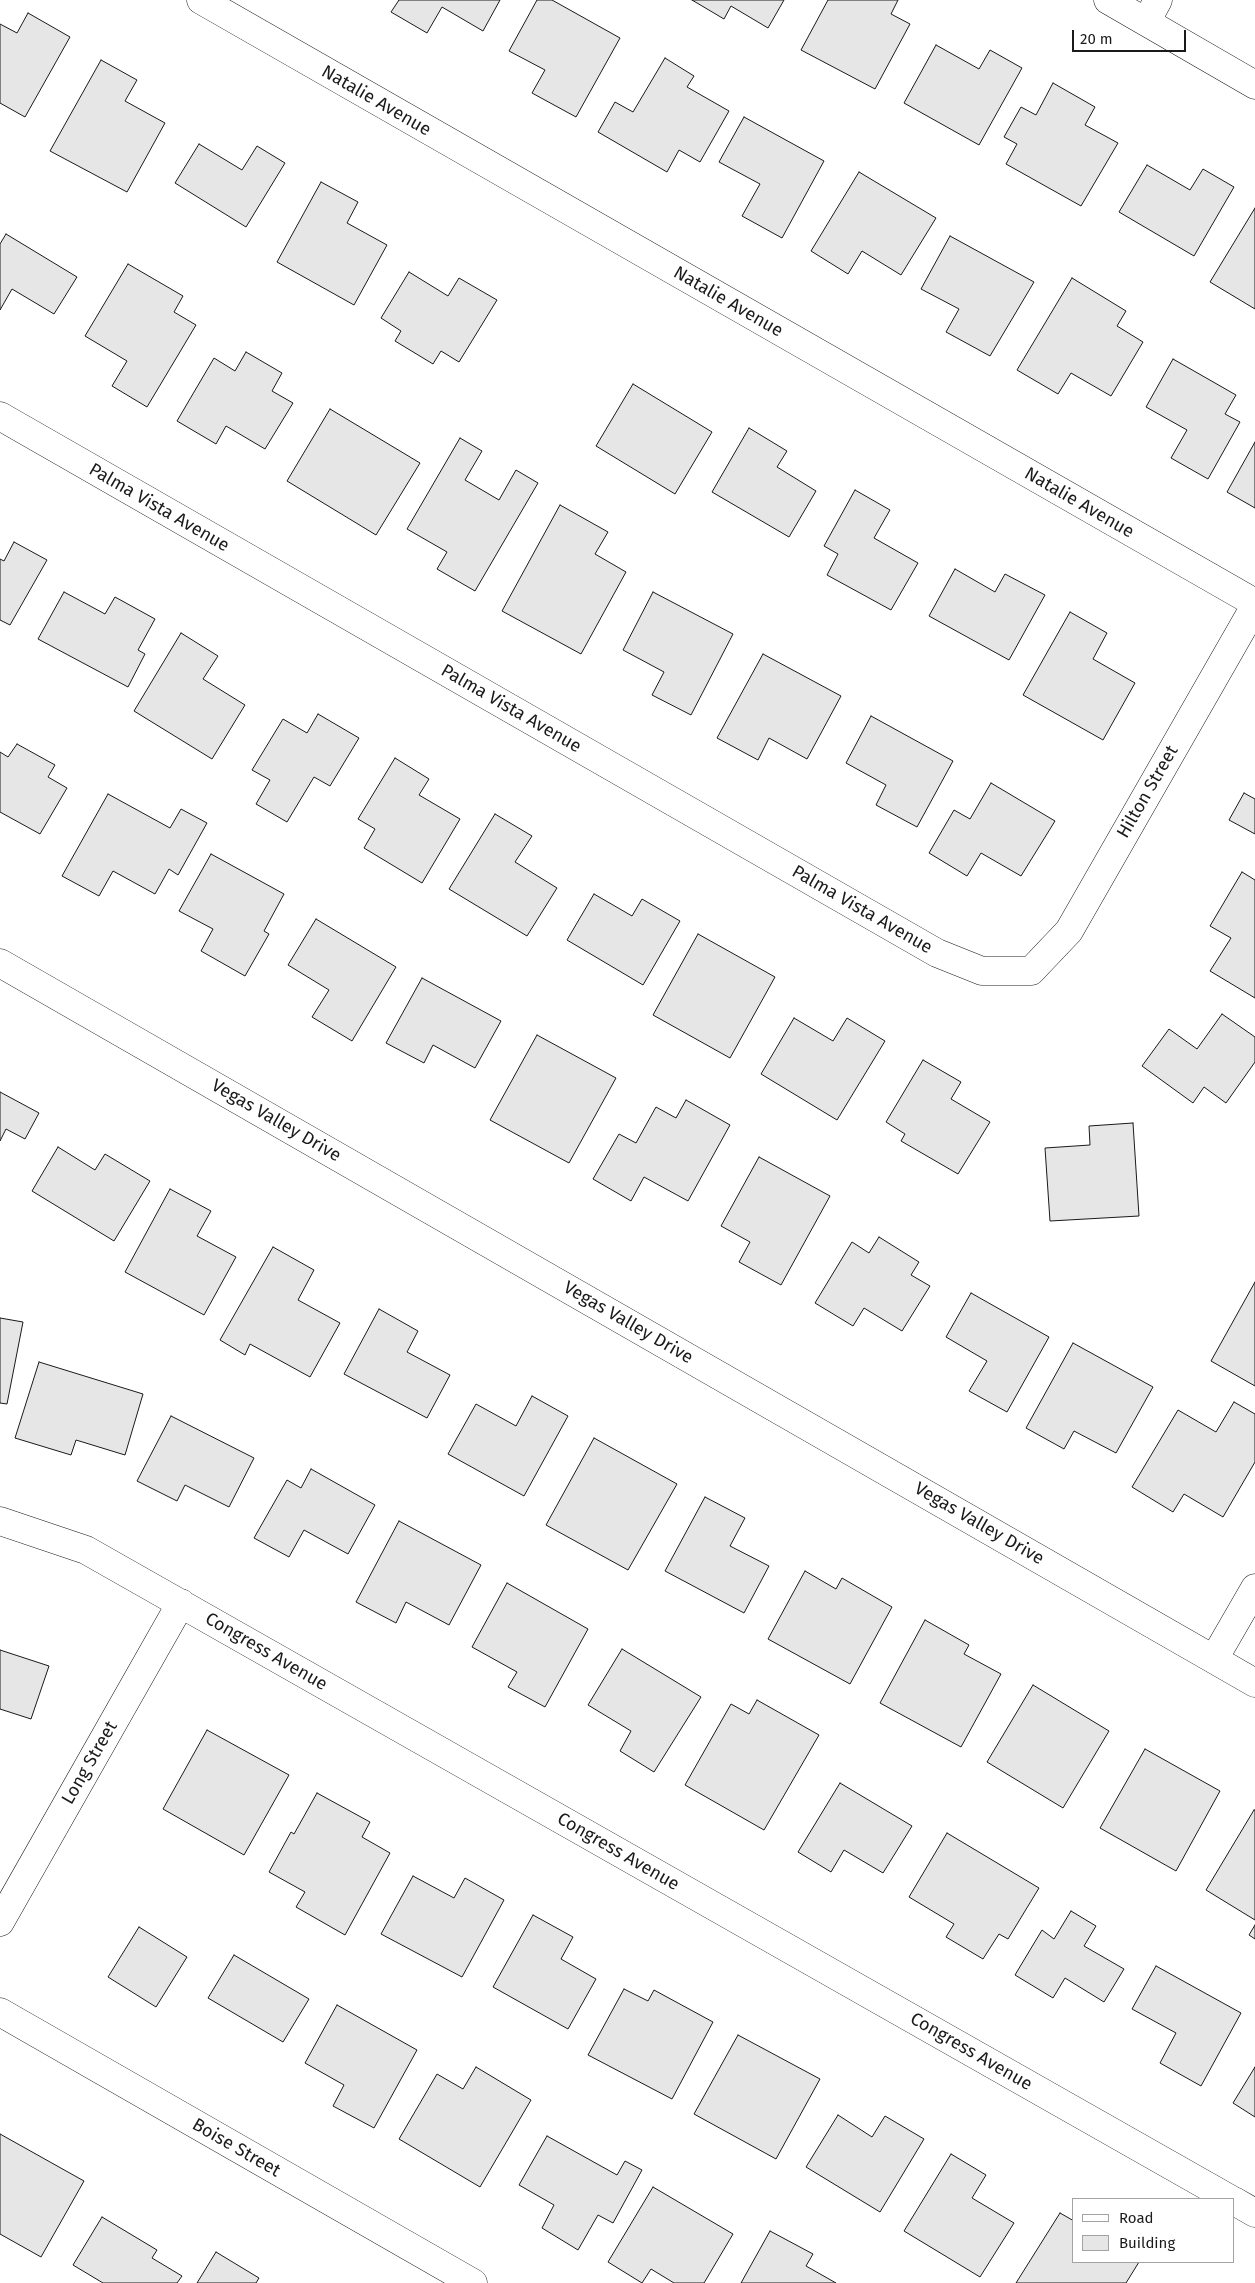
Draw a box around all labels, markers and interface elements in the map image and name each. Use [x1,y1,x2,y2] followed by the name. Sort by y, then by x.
[1075,20,1189,52] scale bar
[1080,30,1113,48] text: 20 m
[317,61,435,141] street label: Natalie Avenue
[669,262,787,342] street label: Natalie Avenue
[85,459,233,557] street label: Palma Vista Avenue
[1020,463,1138,543] street label: Natalie Avenue
[437,660,585,758] street label: Palma Vista Avenue
[1113,742,1183,842] street label: Hilton Street
[788,861,936,959] street label: Palma Vista Avenue
[207,1075,345,1167] street label: Vegas Valley Drive
[559,1277,697,1369] street label: Vegas Valley Drive
[910,1478,1048,1570] street label: Vegas Valley Drive
[201,1608,331,1696] street label: Congress Avenue
[58,1718,122,1808] street label: Long Street
[553,1808,683,1896] street label: Congress Avenue
[906,2008,1036,2096] street label: Congress Avenue
[188,2114,284,2182] street label: Boise Street
[1072,2198,1235,2263] legend
[1119,2209,1154,2227] text: Road
[1119,2234,1175,2252] text: Building

